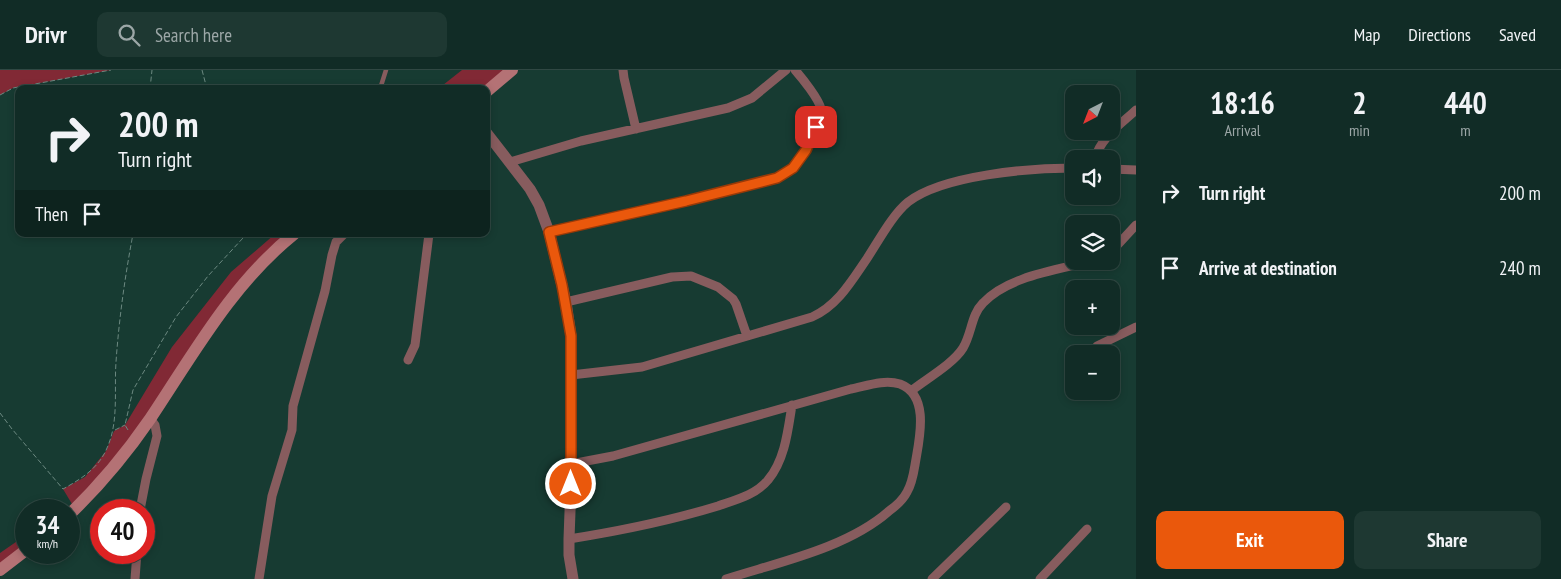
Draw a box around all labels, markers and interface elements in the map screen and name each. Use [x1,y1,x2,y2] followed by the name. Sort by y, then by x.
[97,12,447,57] search box
[25,19,67,50] text: Drivr
[115,21,143,49] icon: search
[155,23,232,47] text: Search here
[1354,23,1380,46] text: Map
[1408,23,1471,46] text: Directions
[1499,23,1536,46] text: Saved
[1210,83,1275,122] text: 18:16
[1352,83,1367,122] text: 2
[1444,83,1487,122] text: 440
[1065,85,1120,140] north arrow
[1065,85,1120,400] map controls
[118,101,199,147] text: 200 m
[35,105,100,170] icon: right
[795,106,837,148] pin
[802,113,830,141] icon: arrive
[1224,120,1261,140] text: Arrival
[1349,120,1370,140] text: min
[1460,120,1471,140] text: m
[118,145,192,173] text: Turn right
[1065,150,1120,205] button: sound
[1156,179,1184,207] icon: right
[1199,181,1265,205] text: Turn right
[1499,181,1541,205] text: 200 m
[78,200,106,228] icon: arrive
[35,202,68,226] text: Then
[1065,215,1120,270] button: layers
[1156,254,1184,282] icon: arrive
[1199,256,1337,280] text: Arrive at destination
[1499,256,1541,280] text: 240 m
[1065,280,1120,335] button: +
[1065,345,1120,400] button: −
[544,457,596,509] position arrow
[90,499,155,564] speed limit sign: 40
[36,509,59,541] text: 34
[1156,511,1344,569] button: Exit
[1354,511,1541,569] button: Share
[37,536,58,551] text: km/h

